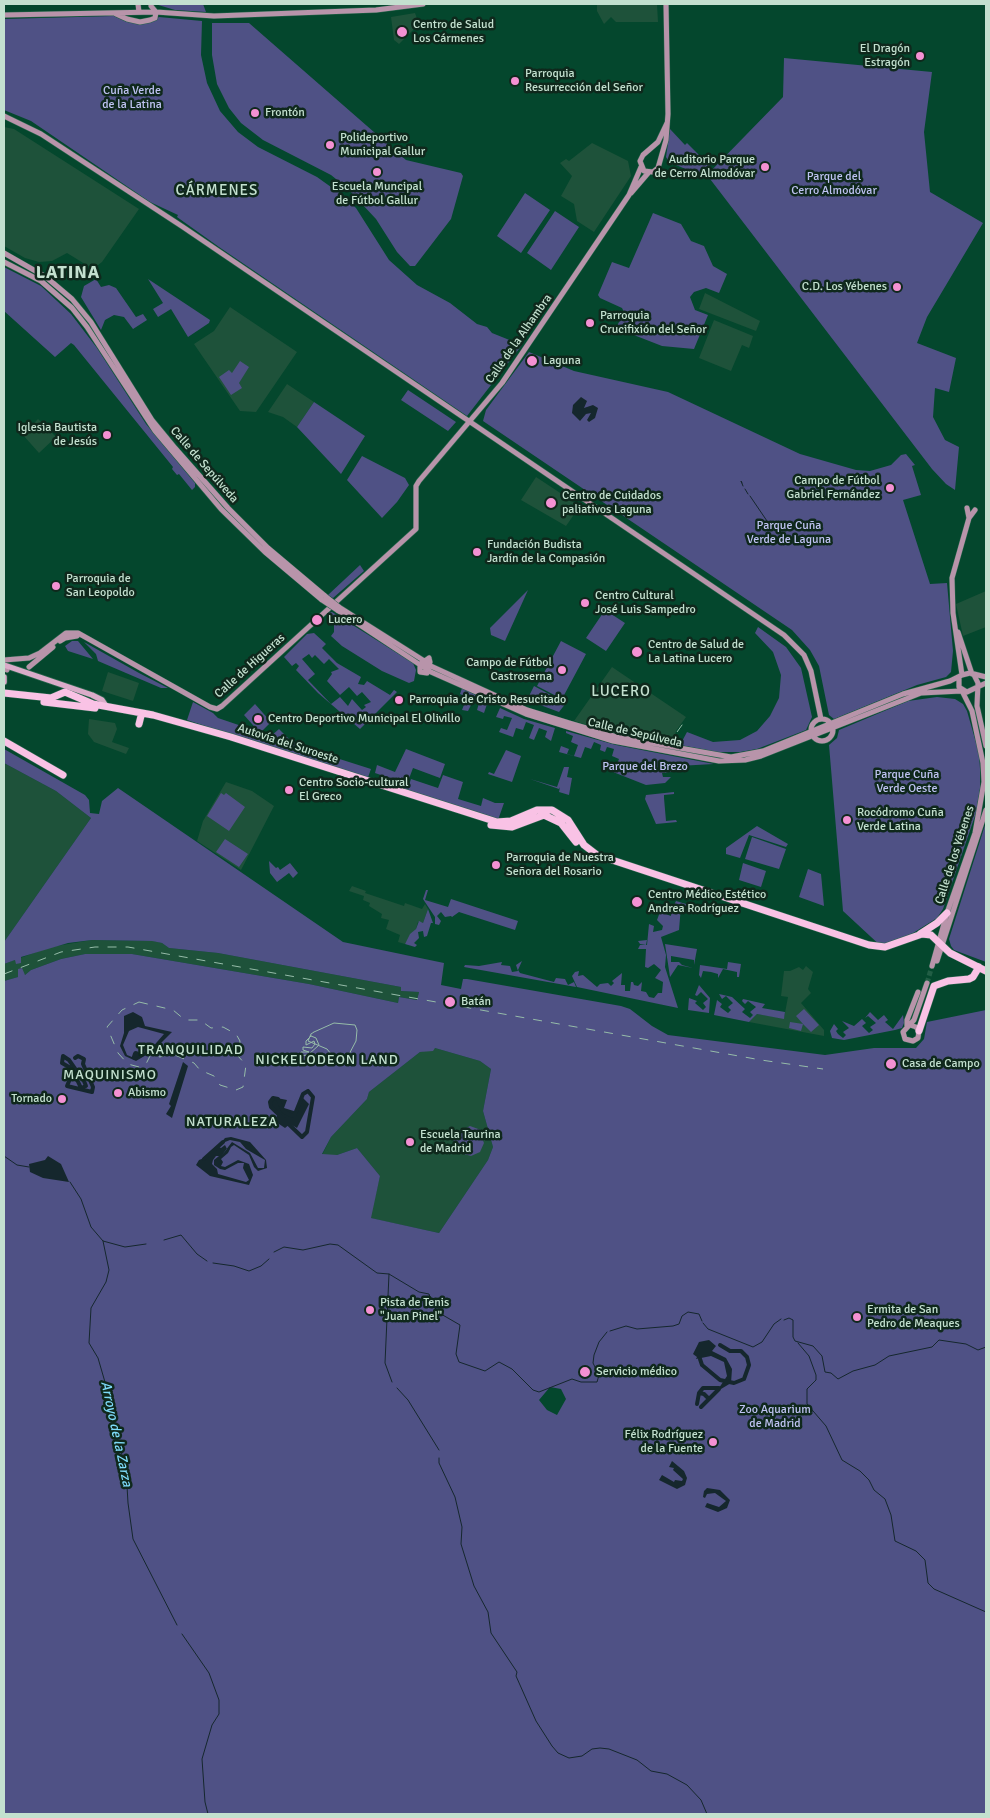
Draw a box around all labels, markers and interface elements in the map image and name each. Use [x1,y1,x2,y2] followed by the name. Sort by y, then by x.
[413,18,494,46] place label: Centro de Salud Los Cármenes
[395,25,409,39] marker: Centro de Salud Los Cármenes
[860,42,910,70] place label: El Dragón Estragón
[914,50,926,62] marker: El Dragón Estragón
[525,67,643,95] place label: Parroquia Resurrección del Señor
[509,75,521,87] marker: Parroquia Resurrección del Señor
[102,84,162,112] park label: Cuña Verde de la Latina
[265,106,305,120] place label: Frontón
[249,107,261,119] marker: Frontón
[340,131,425,159] place label: Polideportivo Municipal Gallur
[324,139,336,151] marker: Polideportivo Municipal Gallur
[654,153,755,181] place label: Auditorio Parque de Cerro Almodóvar
[759,161,771,173] marker: Auditorio Parque de Cerro Almodóvar
[371,166,383,178] marker: Escuela Muncipal de Fútbol Gallur
[791,170,877,198] park label: Parque del Cerro Almodóvar
[332,180,422,208] place label: Escuela Muncipal de Fútbol Gallur
[175,182,259,200] district label: CÁRMENES
[35,262,101,284] district label: LATINA
[802,280,887,294] place label: C.D. Los Yébenes
[891,281,903,293] marker: C.D. Los Yébenes
[483,292,555,386] street label: Calle de la Alhambra
[600,309,707,337] place label: Parroquia Crucifixión del Señor
[584,317,596,329] marker: Parroquia Crucifixión del Señor
[525,354,539,368] marker: Laguna
[543,354,581,368] place label: Laguna
[17,421,97,449] place label: Iglesia Bautista de Jesús
[167,424,241,506] street label: Calle de Sepúlveda
[101,429,113,441] marker: Iglesia Bautista de Jesús
[787,474,880,502] place label: Campo de Fútbol Gabriel Fernández
[884,482,896,494] marker: Campo de Fútbol Gabriel Fernández
[562,489,661,517] place label: Centro de Cuidados paliativos Laguna
[544,496,558,510] marker: Centro de Cuidados paliativos Laguna
[747,519,831,547] park label: Parque Cuña Verde de Laguna
[487,538,605,566] place label: Fundación Budista Jardín de la Compasión
[471,546,483,558] marker: Fundación Budista Jardín de la Compasión
[66,572,135,600] place label: Parroquia de San Leopoldo
[50,580,62,592] marker: Parroquia de San Leopoldo
[595,589,696,617] place label: Centro Cultural José Luis Sampedro
[579,597,591,609] marker: Centro Cultural José Luis Sampedro
[310,613,324,627] marker: Lucero
[328,613,363,627] place label: Lucero
[212,631,288,701] street label: Calle de Higueras
[648,638,744,666] place label: Centro de Salud de La Latina Lucero
[630,645,644,659] marker: Centro de Salud de La Latina Lucero
[466,656,552,684] place label: Campo de Fútbol Castroserna
[556,664,568,676] marker: Campo de Fútbol Castroserna
[590,683,652,701] district label: LUCERO
[409,693,566,707] place label: Parroquia de Cristo Resucitado
[393,694,405,706] marker: Parroquia de Cristo Resucitado
[268,712,460,726] place label: Centro Deportivo Municipal El Olivillo
[252,713,264,725] marker: Centro Deportivo Municipal El Olivillo
[586,715,684,751] street label: Calle de Sepúlveda
[236,721,340,767] street label: Autovía del Suroeste
[602,760,688,774] park label: Parque del Brezo
[875,768,939,796] park label: Parque Cuña Verde Oeste
[299,776,409,804] place label: Centro Socio-cultural El Greco
[283,784,295,796] marker: Centro Socio-cultural El Greco
[932,804,978,906] street label: Calle de los Yébenes
[857,806,944,834] place label: Rocódromo Cuña Verde Latina
[841,814,853,826] marker: Rocódromo Cuña Verde Latina
[506,851,614,879] place label: Parroquia de Nuestra Señora del Rosario
[490,859,502,871] marker: Parroquia de Nuestra Señora del Rosario
[648,888,766,916] place label: Centro Médico Estético Andrea Rodríguez
[630,895,644,909] marker: Centro Médico Estético Andrea Rodríguez
[443,995,457,1009] marker: Batán
[461,995,491,1009] place label: Batán
[137,1042,245,1058] district label: TRANQUILIDAD
[253,1052,401,1068] district label: NICKELODEON LAND
[884,1057,898,1071] marker: Casa de Campo
[902,1057,980,1071] place label: Casa de Campo
[62,1067,158,1083] district label: MAQUINISMO
[128,1086,166,1100] place label: Abismo
[112,1087,124,1099] marker: Abismo
[11,1092,52,1106] place label: Tornado
[56,1093,68,1105] marker: Tornado
[185,1114,279,1130] district label: NATURALEZA
[420,1128,501,1156] place label: Escuela Taurina de Madrid
[404,1136,416,1148] marker: Escuela Taurina de Madrid
[380,1296,449,1324] place label: Pista de Tenis "Juan Pinel"
[867,1303,960,1331] place label: Ermita de San Pedro de Meaques
[364,1304,376,1316] marker: Pista de Tenis "Juan Pinel"
[851,1311,863,1323] marker: Ermita de San Pedro de Meaques
[578,1365,592,1379] marker: Servicio médico
[596,1365,677,1379] place label: Servicio médico
[97,1380,135,1488] water label: Arroyo de la Zarza
[739,1403,811,1431] park label: Zoo Aquarium de Madrid
[625,1428,703,1456] place label: Félix Rodríguez de la Fuente
[707,1436,719,1448] marker: Félix Rodríguez de la Fuente

